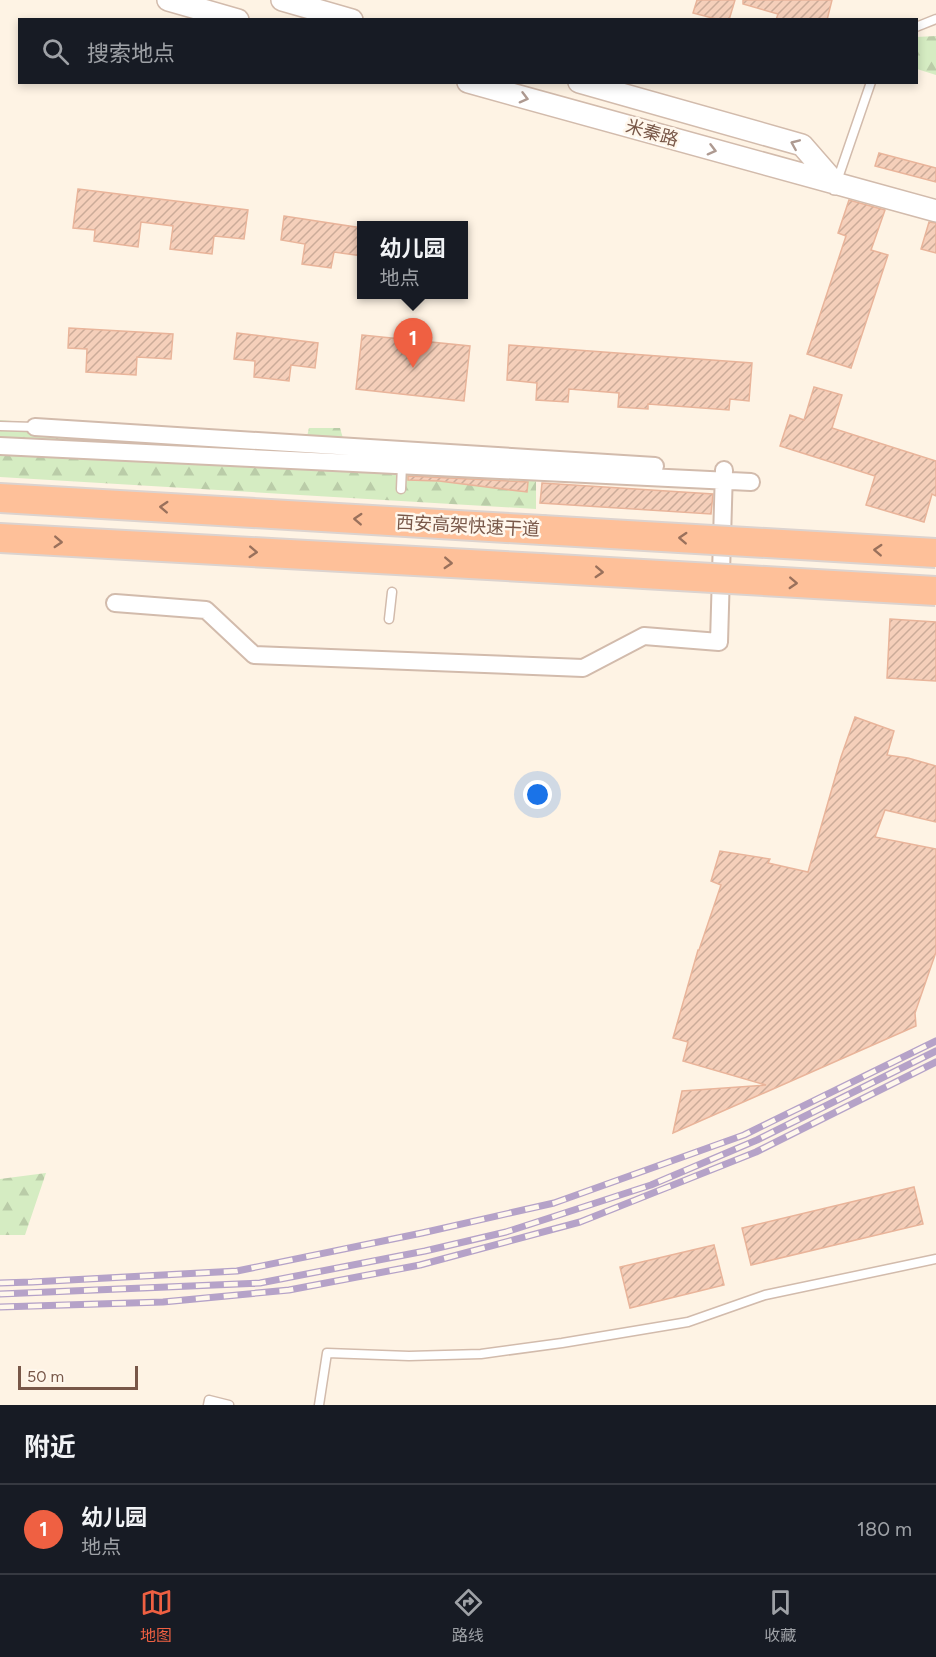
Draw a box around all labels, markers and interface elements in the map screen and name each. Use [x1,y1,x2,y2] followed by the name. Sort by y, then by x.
[18,18,918,84] search box
[39,35,72,68] icon: search
[87,40,175,67] text: 搜索地点
[518,91,529,103] one-way arrow
[623,115,681,151] street label: 米秦路
[791,139,802,151] one-way arrow
[706,143,717,155] one-way arrow
[357,221,468,299] popup
[379,235,446,262] text: 幼儿园
[379,266,419,290] text: 地点
[394,318,432,368] pin: 1
[159,501,168,514] one-way arrow
[396,511,540,541] street label: 西安高架快速干道
[354,513,363,526] one-way arrow
[678,532,687,545] one-way arrow
[54,535,63,548] one-way arrow
[873,543,882,556] one-way arrow
[249,546,258,559] one-way arrow
[443,557,452,570] one-way arrow
[594,565,603,578] one-way arrow
[789,576,798,589] one-way arrow
[523,780,552,809] your location
[18,1363,138,1390] scale bar
[27,1367,64,1386] text: 50 m
[24,1431,76,1463] text: 附近
[81,1504,147,1531] text: 幼儿园
[39,1517,48,1541] text: 1
[857,1517,912,1541] text: 180 m
[81,1535,121,1559] text: 地点
[140,1586,173,1646] tab: 地图
[452,1586,485,1646] tab: 路线
[764,1586,797,1646] tab: 收藏

